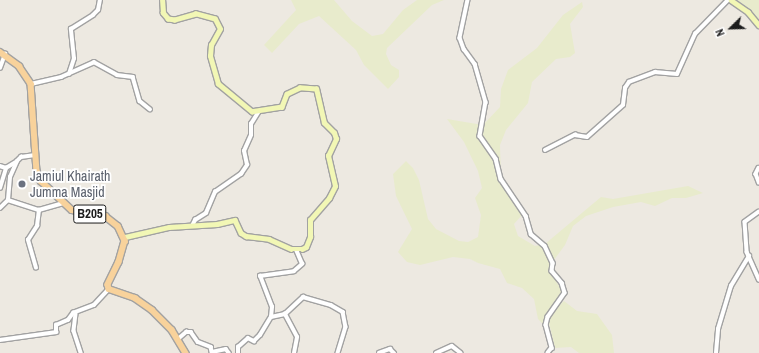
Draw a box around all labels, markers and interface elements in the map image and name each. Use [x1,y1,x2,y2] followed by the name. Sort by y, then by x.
[711,8,751,48] north arrow
[712,27,728,38] text: N
[30,168,110,200] place label: Jamiul Khairath Jumma Masjid
[17,179,27,189] marker: Jamiul Khairath Jumma Masjid
[73,203,107,225] road number: B205

